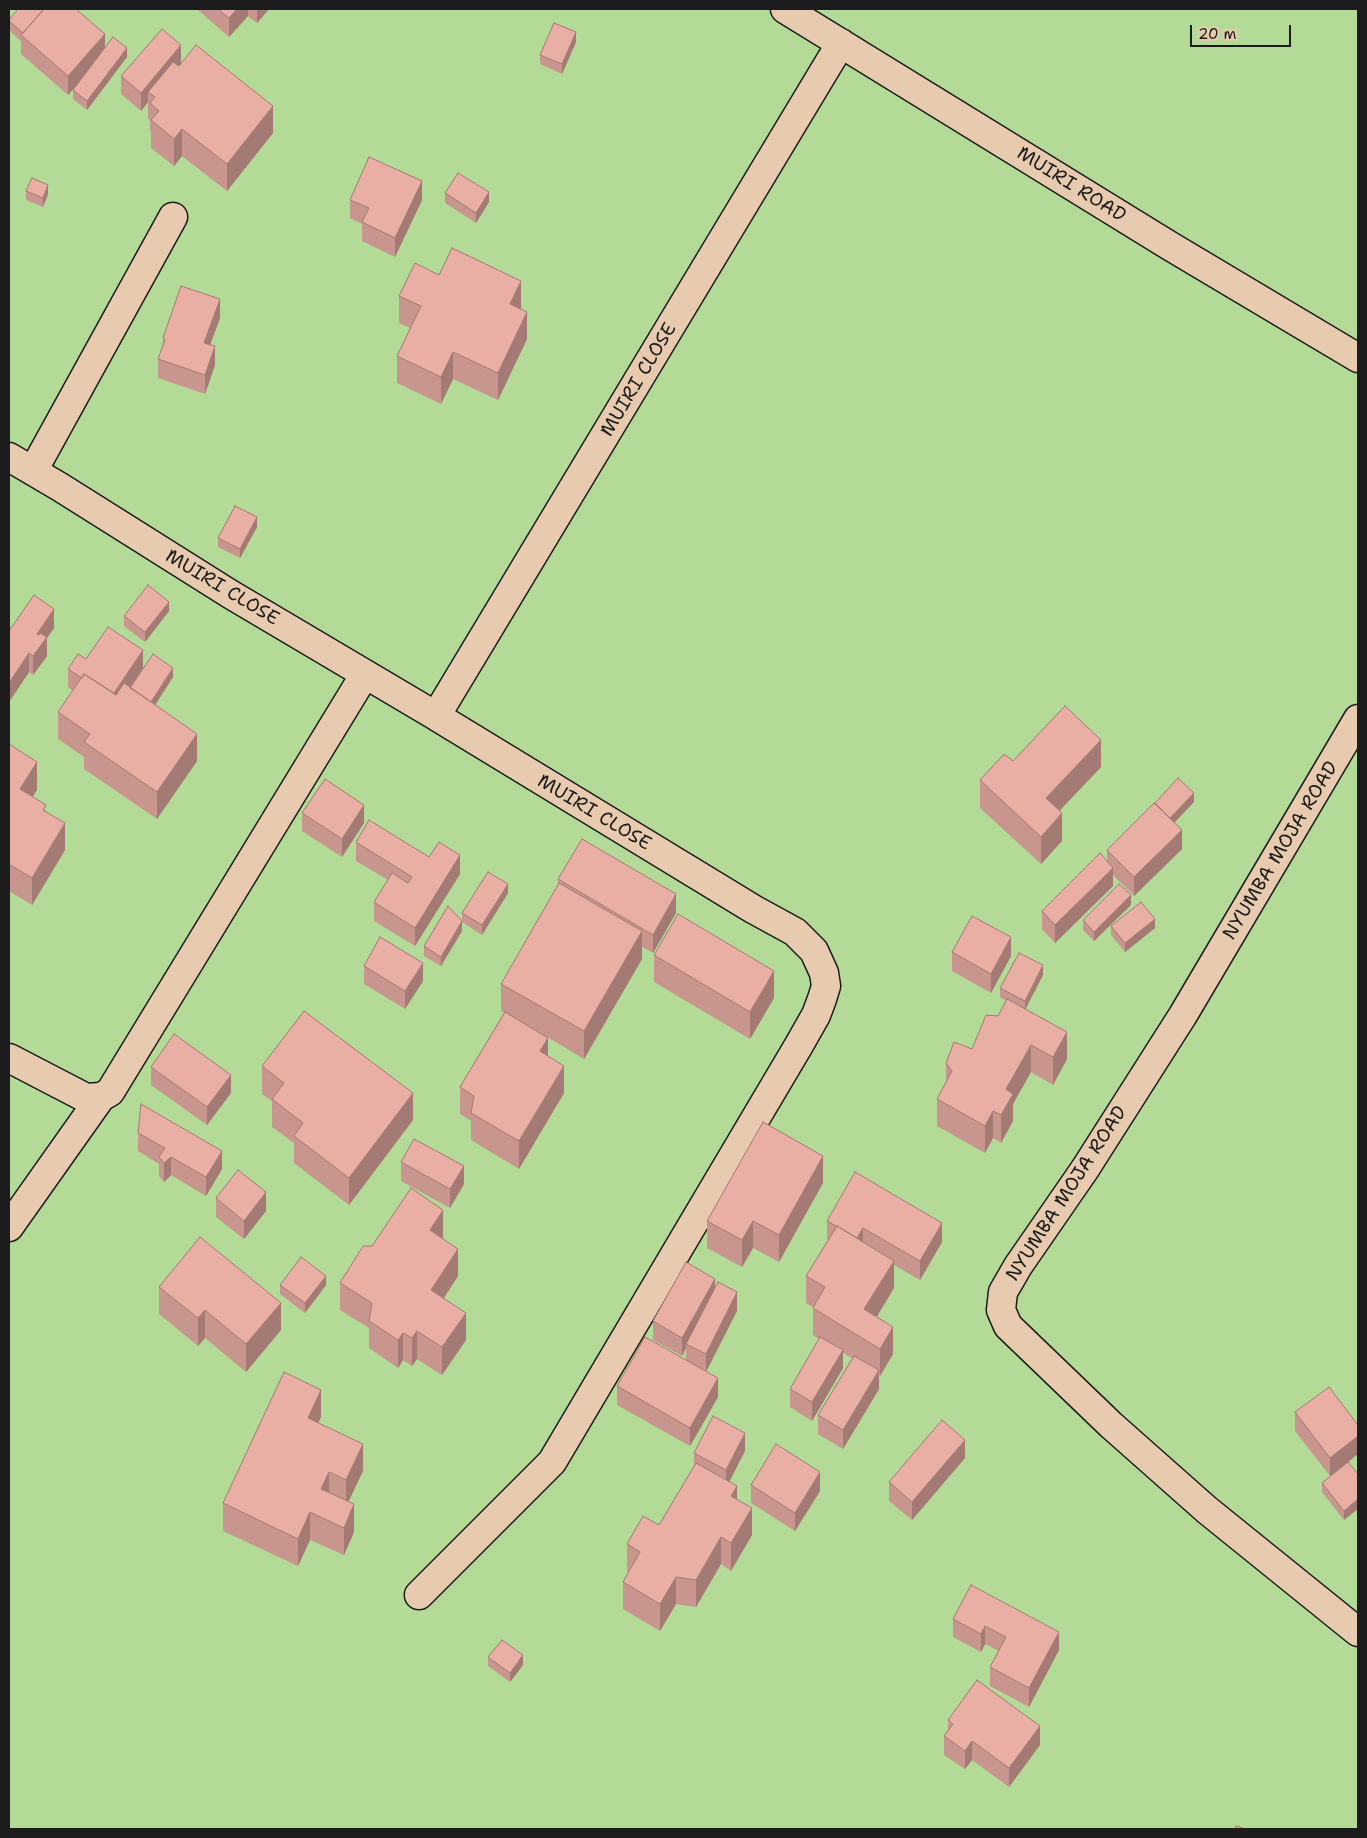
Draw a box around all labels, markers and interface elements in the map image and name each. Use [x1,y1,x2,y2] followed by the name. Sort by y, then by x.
[1192,15,1293,47] scale bar
[1198,24,1237,44] text: 20 m
[1012,142,1130,228] street label: MUIRI ROAD
[596,319,682,441] street label: MUIRI CLOSE
[161,545,283,631] street label: MUIRI CLOSE
[1219,758,1343,944] street label: NYUMBA MOJA ROAD
[533,770,655,856] street label: MUIRI CLOSE
[1002,1102,1132,1286] street label: NYUMBA MOJA ROAD

